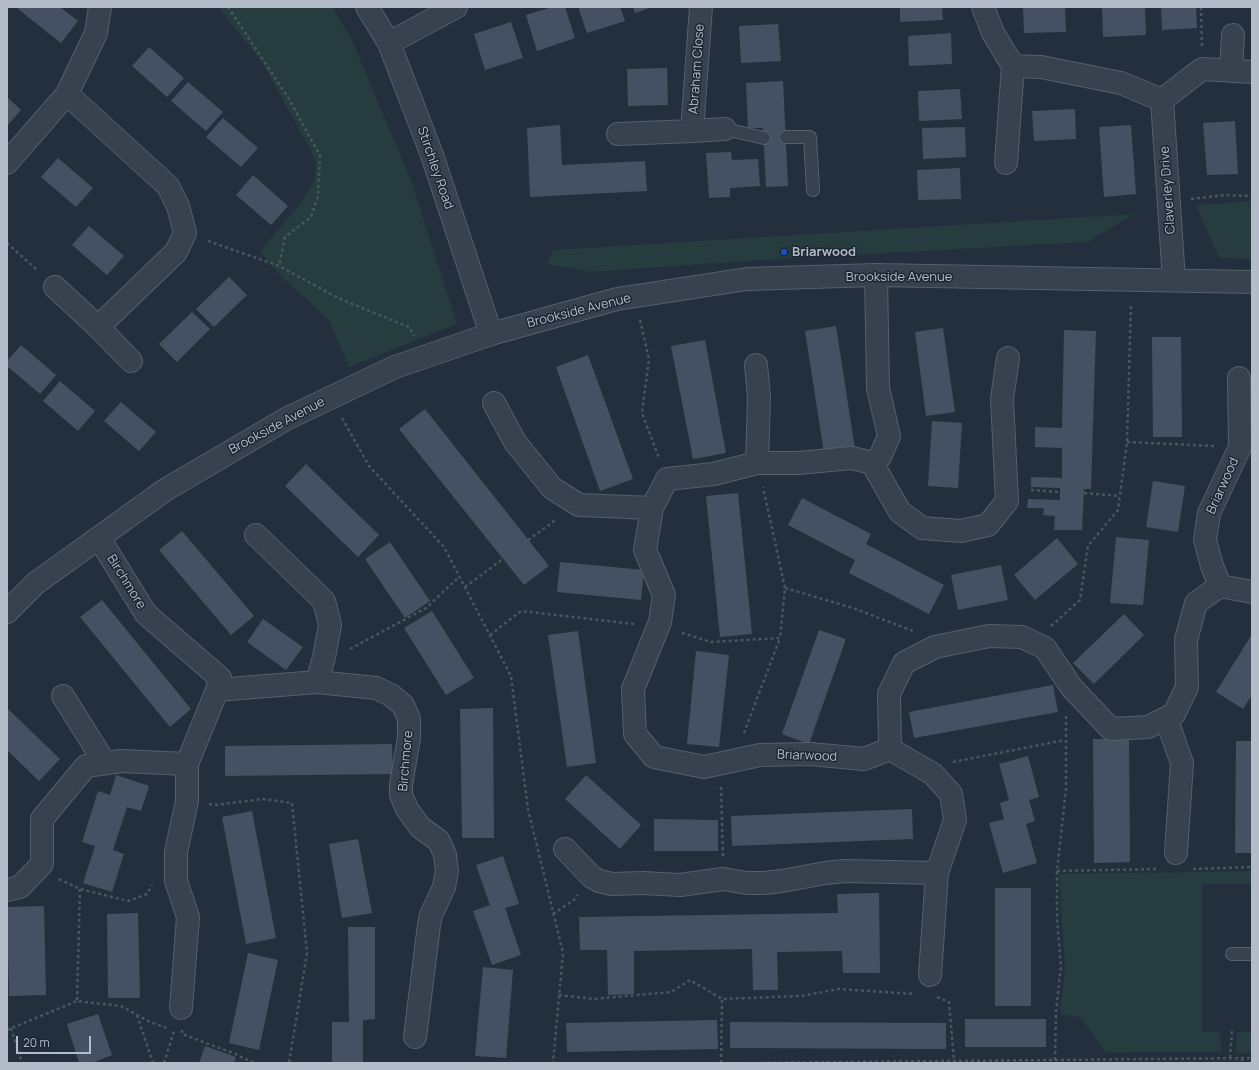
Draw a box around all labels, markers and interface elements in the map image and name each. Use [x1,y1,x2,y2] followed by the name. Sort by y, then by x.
[686,23,708,115] street label: Abraham Close
[414,125,456,211] street label: Stirchley Road
[1157,145,1179,235] street label: Claverley Drive
[792,244,856,260] place label: Briarwood
[779,247,789,257] marker: Briarwood
[846,269,952,285] street label: Brookside Avenue
[525,291,633,331] street label: Brookside Avenue
[226,394,328,458] street label: Brookside Avenue
[1204,455,1242,517] street label: Briarwood
[103,552,149,612] street label: Birchmore
[396,730,416,792] street label: Birchmore
[777,747,837,765] street label: Briarwood
[18,1028,93,1054] scale bar
[23,1034,50,1051] text: 20 m

